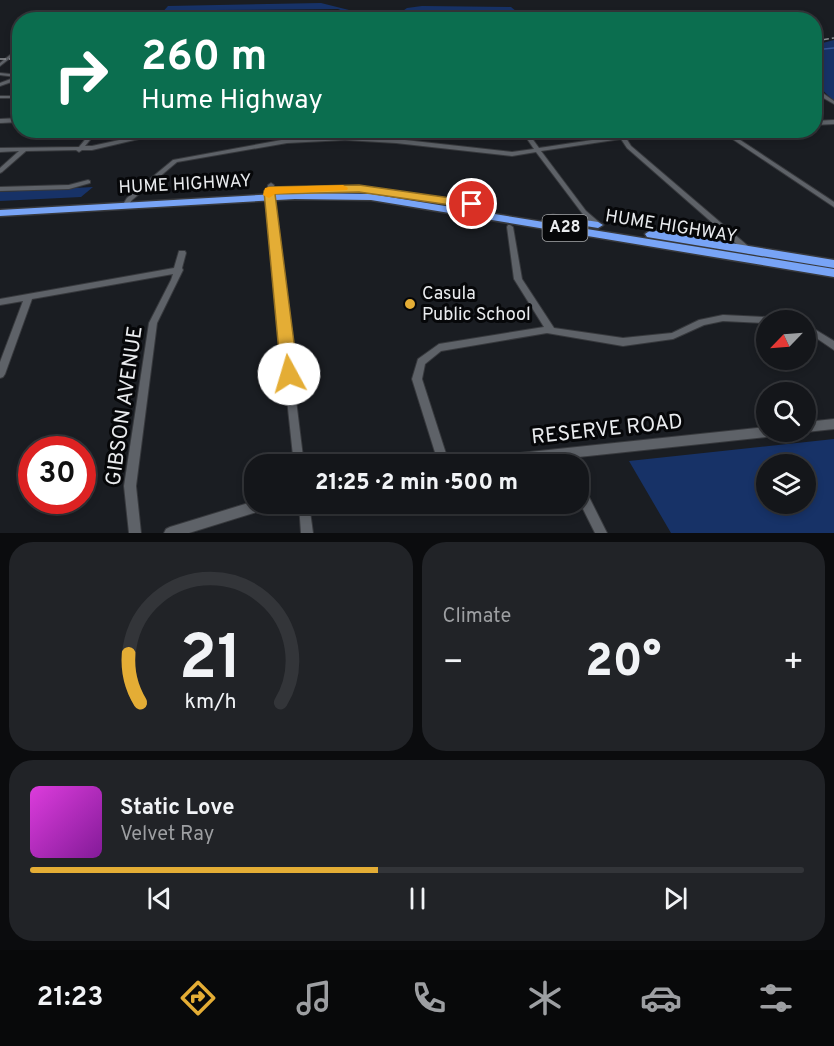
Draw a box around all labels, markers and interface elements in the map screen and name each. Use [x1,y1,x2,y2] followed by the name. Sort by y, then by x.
[141,32,267,85] text: 260 m
[42,36,120,114] icon: right
[141,84,323,118] text: Hume Highway
[118,170,252,200] street label: HUME HIGHWAY
[446,178,497,229] pin
[455,187,488,220] icon: arrive
[603,205,739,249] street label: HUME HIGHWAY
[542,215,588,241] road number: A28
[422,283,531,327] place label: Casula Public School
[403,297,417,311] marker: Casula Public School
[756,310,816,370] north arrow
[756,310,816,514] map controls
[100,324,150,488] street label: GIBSON AVENUE
[257,342,321,406] position arrow
[756,382,816,442] button: search
[530,409,684,451] street label: RESERVE ROAD
[18,436,96,514] speed limit sign: 30
[756,454,816,514] button: layers
[315,470,518,497] text: 21:25 · 2 min · 500 m
[443,604,511,630] text: Climate
[179,622,242,701] text: 21
[585,635,661,692] text: 20°
[443,643,464,685] text: −
[783,643,804,685] text: +
[185,690,237,717] text: km/h
[120,795,234,822] text: Static Love
[120,822,214,848] text: Velvet Ray
[143,882,176,915] icon: previous
[401,882,434,915] icon: pause
[659,882,692,915] icon: next
[177,977,219,1019] icon: directions
[293,977,335,1019] icon: music
[408,977,450,1019] icon: phone
[524,977,566,1019] icon: climate
[640,977,682,1019] icon: car
[755,977,797,1019] icon: filters
[37,981,103,1015] text: 21:23

